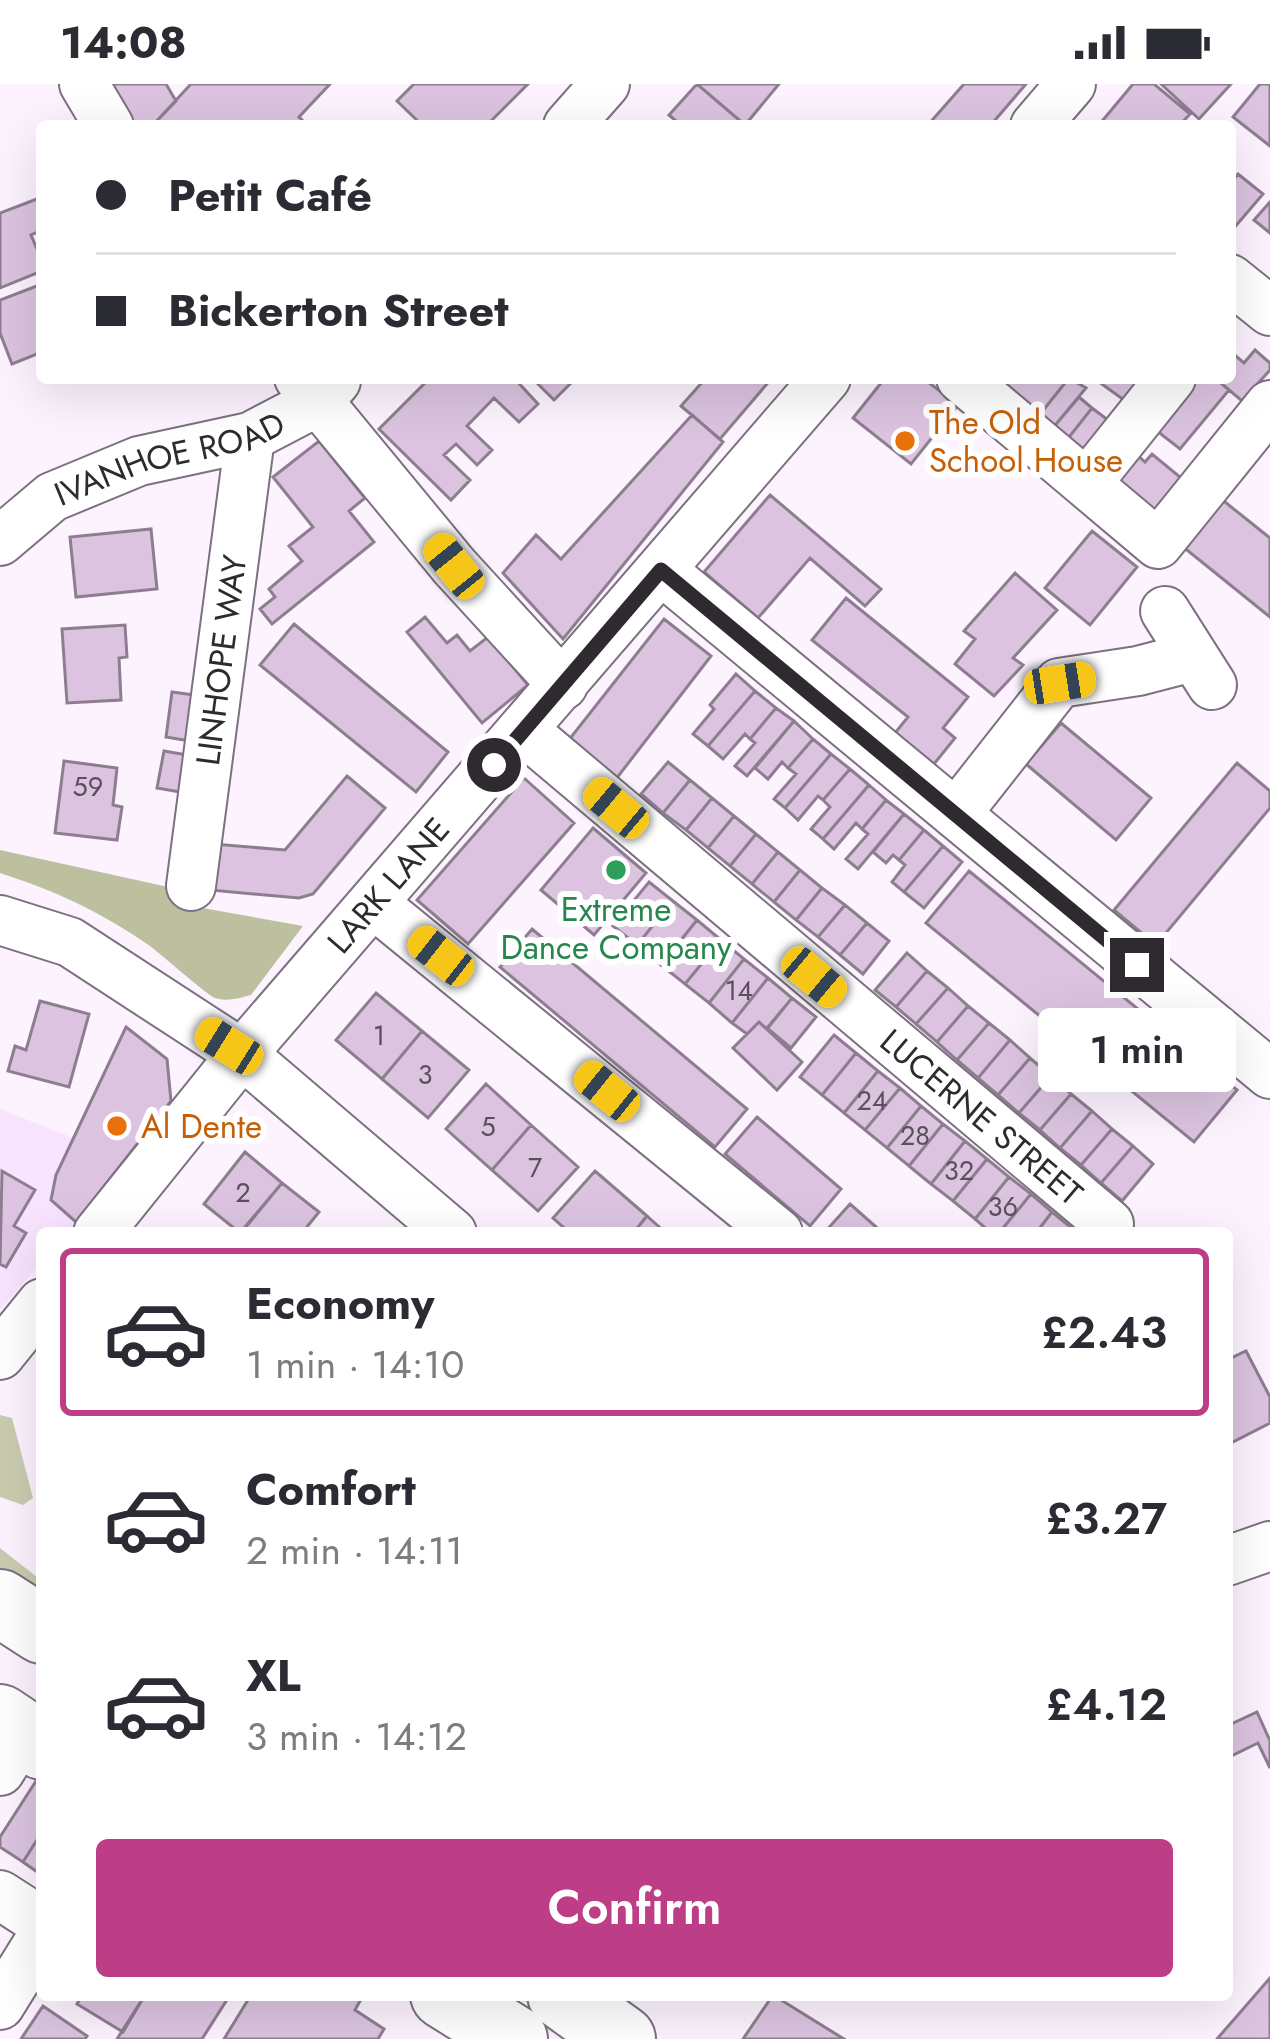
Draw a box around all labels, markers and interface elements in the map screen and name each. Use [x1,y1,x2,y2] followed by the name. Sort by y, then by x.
[60,10,187,75] text: 14:08
[168,163,372,228] text: Petit Café
[168,278,508,343] text: Bickerton Street
[929,399,1123,484] place label: The Old School House
[47,400,293,518] street label: IVANHOE ROAD
[892,428,918,454] marker: The Old School House
[417,527,491,605] car
[184,551,258,768] street label: LINHOPE WAY
[1022,660,1098,706] car
[467,738,521,792] route start
[73,767,103,806] house number: 59
[577,771,655,845] car
[316,807,460,964] street label: LARK LANE
[603,857,629,883] marker: Extreme Dance Company
[500,886,732,971] place label: Extreme Dance Company
[402,920,480,992] car
[1110,938,1164,992] route end
[775,940,853,1014] car
[725,971,753,1010] house number: 14
[1038,1007,1236,1091] callout: 1 min
[189,1012,269,1080] car
[373,1016,385,1055] house number: 1
[870,1018,1093,1217] street label: LUCERNE STREET
[1090,1021,1184,1078] text: 1 min
[568,1054,646,1128] car
[418,1055,432,1094] house number: 3
[856,1081,888,1120] house number: 24
[141,1103,262,1150] place label: Al Dente
[480,1107,496,1146] house number: 5
[104,1113,130,1139] marker: Al Dente
[900,1116,930,1155] house number: 28
[528,1148,543,1187] house number: 7
[944,1151,974,1190] house number: 32
[235,1173,251,1212] house number: 2
[988,1187,1018,1226] house number: 36
[246,1271,434,1336] text: Economy
[102,1278,210,1386] icon: car
[1041,1300,1167,1365] text: £2.43
[246,1336,464,1393] text: 1 min · 14:10
[246,1457,416,1522] text: Comfort
[102,1464,210,1572] icon: car
[1045,1486,1167,1551] text: £3.27
[246,1522,463,1579] text: 2 min · 14:11
[246,1643,301,1708] text: XL
[102,1650,210,1758] icon: car
[1046,1672,1167,1737] text: £4.12
[246,1708,467,1765] text: 3 min · 14:12
[96,1839,1173,1977] button: Confirm

